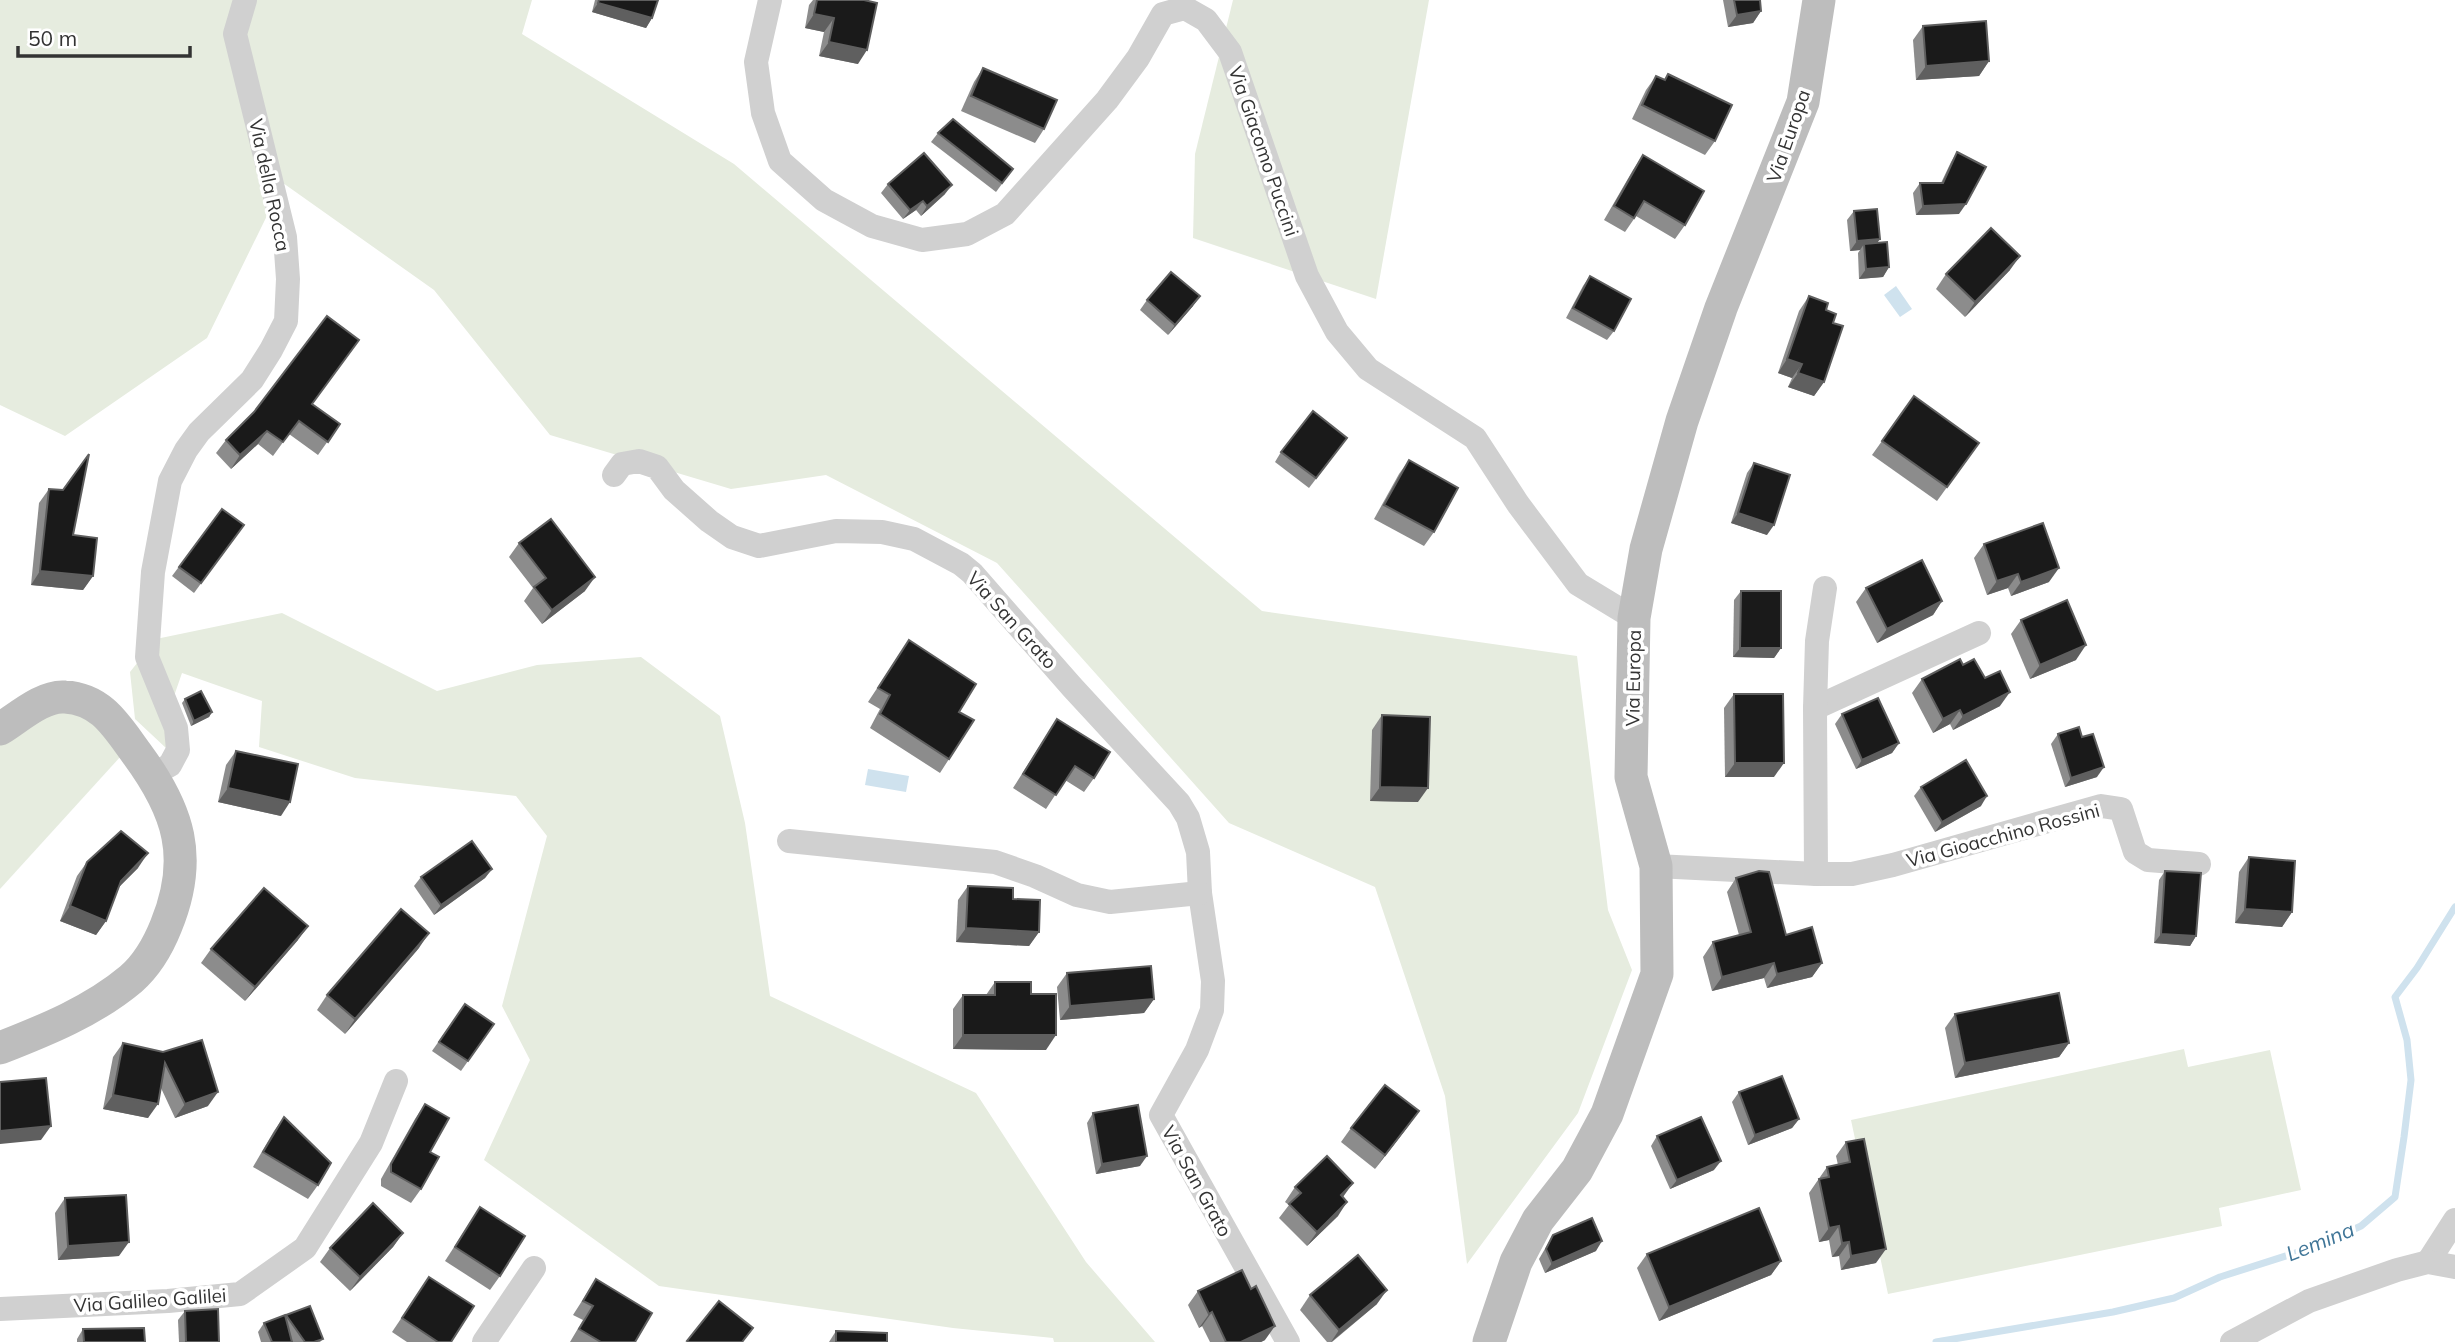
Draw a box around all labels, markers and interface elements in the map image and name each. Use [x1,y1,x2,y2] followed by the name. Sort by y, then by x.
[18,14,189,58] scale bar
[28,25,77,51] text: 50 m
[1224,63,1304,239] street label: Via Giacomo Puccini
[1761,86,1815,186] street label: Via Europa
[244,116,296,254] street label: Via della Rocca
[962,566,1062,674] street label: Via San Grato
[1620,629,1646,727] street label: Via Europa
[1904,798,2102,872] street label: Via Gioacchino Rossini
[1157,1121,1237,1241] street label: Via San Grato
[2282,1216,2358,1266] water label: Lemina
[73,1283,227,1317] street label: Via Galileo Galilei

